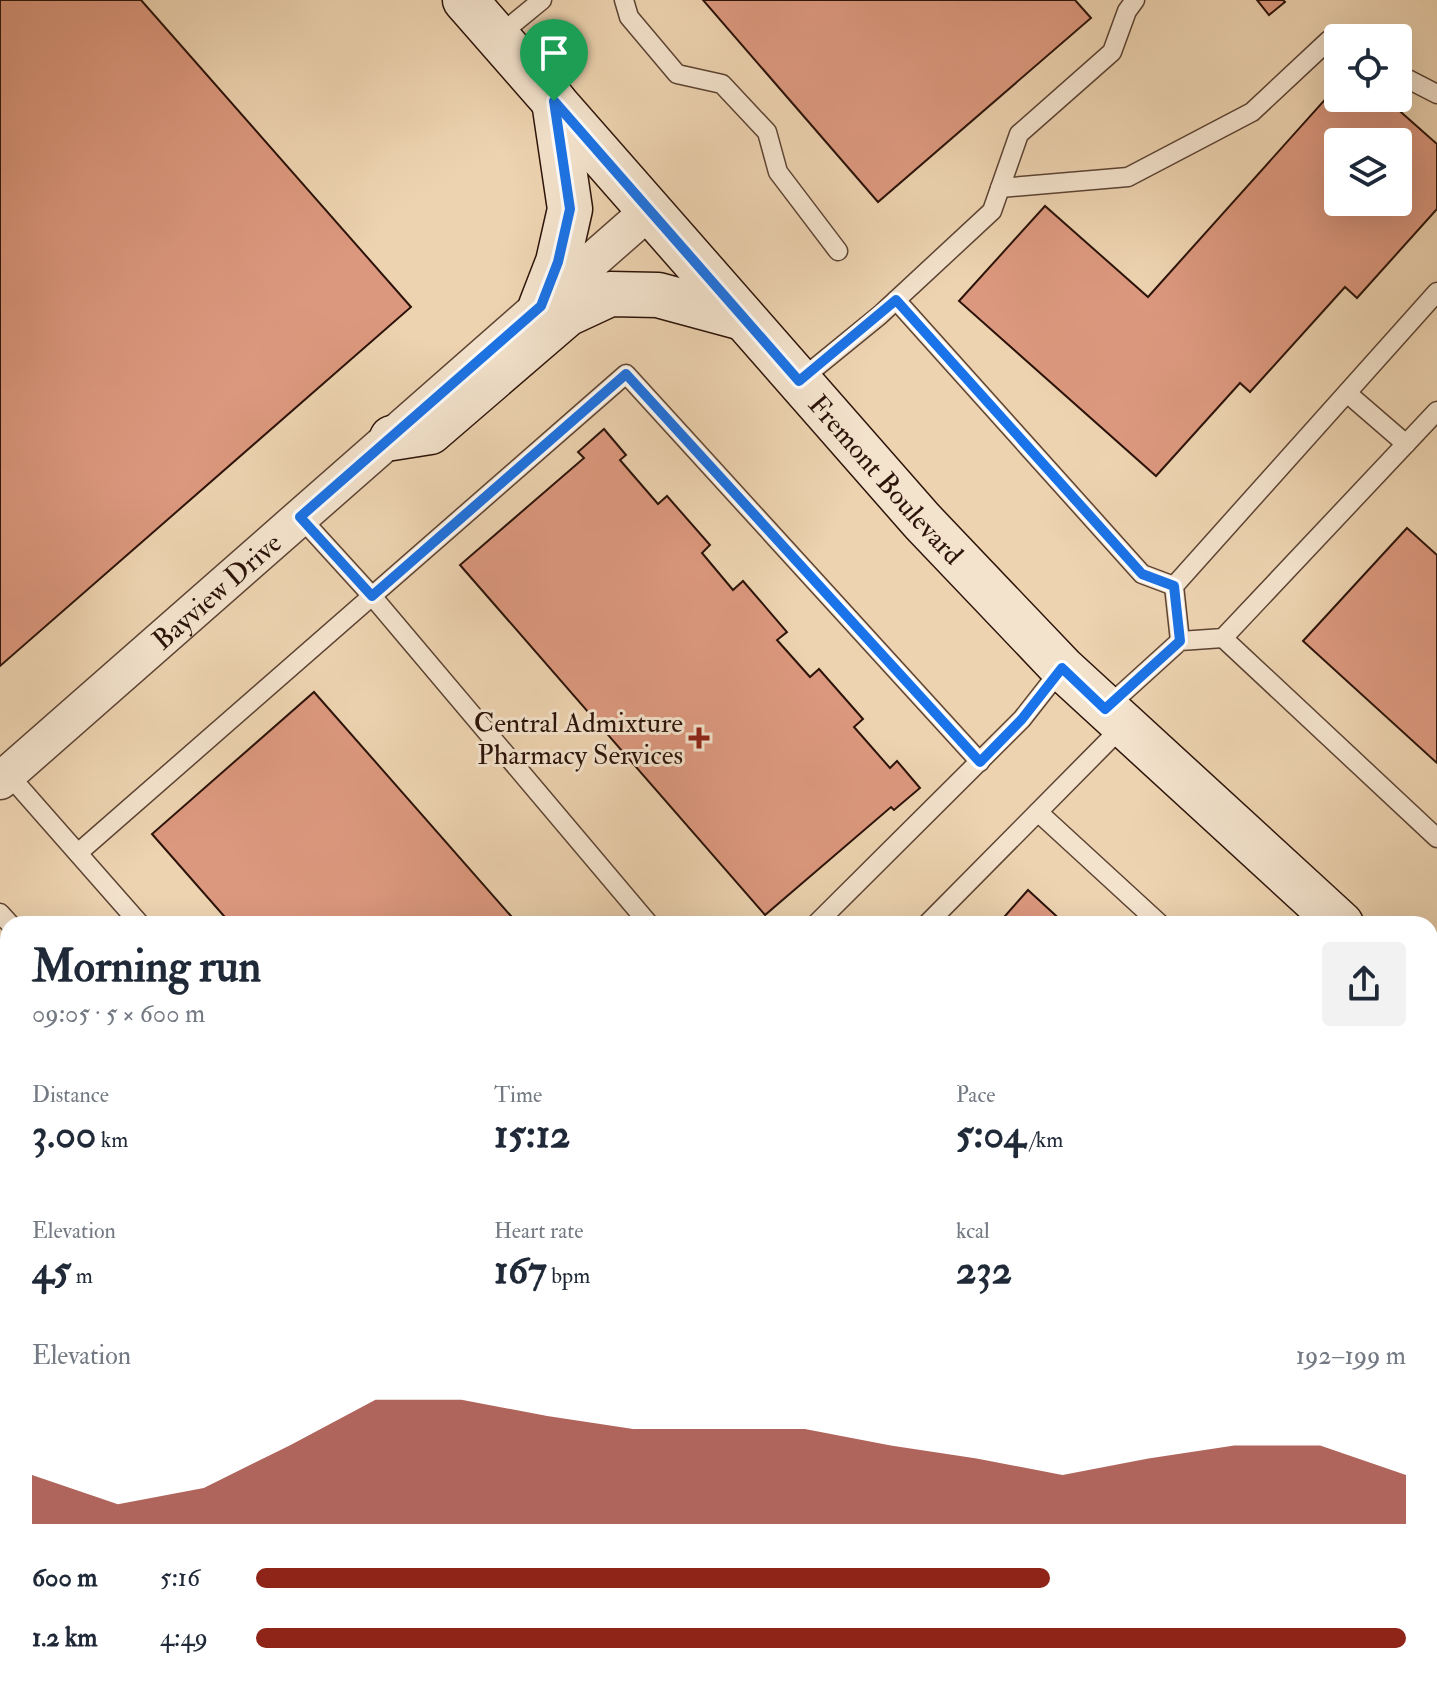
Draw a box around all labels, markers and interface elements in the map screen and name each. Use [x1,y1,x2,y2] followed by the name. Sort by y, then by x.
[520,19,588,101] pin
[1324,24,1412,216] map controls
[1324,24,1412,112] button: locate
[532,31,576,75] icon: arrive
[1324,128,1412,216] button: layers
[800,388,970,573] street label: Fremont Boulevard
[146,526,289,658] street label: Bayview Drive
[474,706,683,773] place label: Central Admixture Pharmacy Services
[690,729,708,747] marker: Central Admixture Pharmacy Services
[32,940,261,995] text: Morning run
[1322,942,1406,1026] button: share
[32,998,205,1030] text: 09:05 · 5 × 600 m
[32,1081,109,1109] text: Distance
[494,1081,542,1109] text: Time
[956,1081,995,1109] text: Pace
[32,1109,96,1160] text: 3.00
[494,1109,570,1160] text: 15:12
[956,1109,1025,1160] text: 5:04
[96,1126,128,1154] text: km
[1025,1126,1063,1154] text: /km
[32,1217,116,1245] text: Elevation
[494,1217,584,1245] text: Heart rate
[956,1217,990,1245] text: kcal
[32,1245,71,1296] text: 45
[494,1245,547,1296] text: 167
[956,1245,1012,1296] text: 232
[71,1262,93,1290] text: m
[547,1262,590,1290] text: bpm
[32,1340,131,1372] text: Elevation
[1296,1340,1406,1372] text: 192–199 m
[32,1562,97,1594] text: 600 m
[160,1562,200,1594] text: 5:16
[32,1622,98,1654] text: 1.2 km
[160,1622,208,1654] text: 4:49

